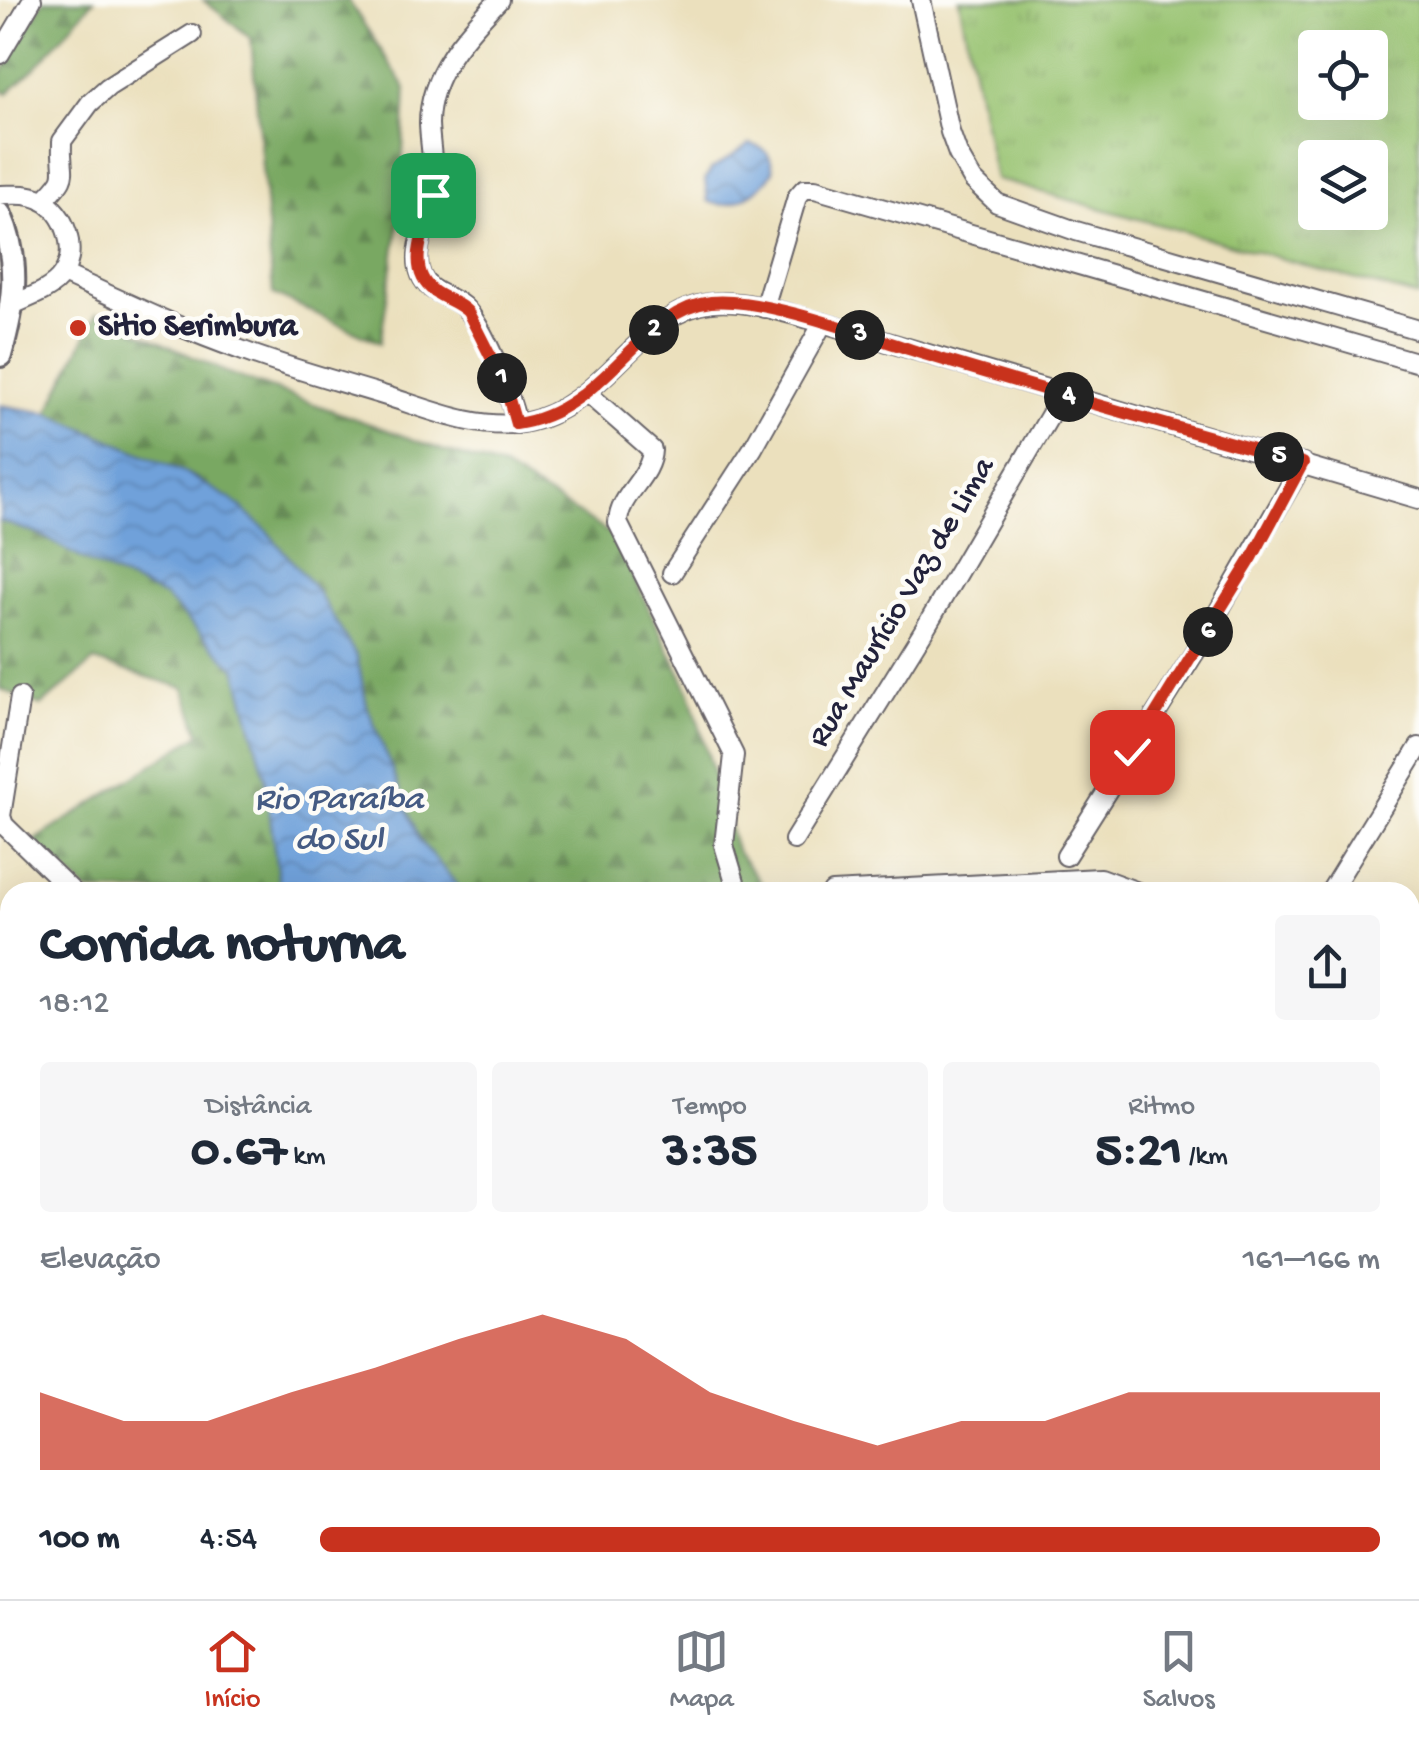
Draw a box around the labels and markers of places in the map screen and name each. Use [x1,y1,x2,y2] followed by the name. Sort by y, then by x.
[391,153,476,238] pin
[629,305,679,355] pin: 2
[98,309,300,347] place label: Sitio Serimbura
[835,310,885,360] pin: 3
[67,317,89,339] marker: Sitio Serimbura
[477,353,527,403] pin: 1
[1044,372,1094,422] pin: 4
[1254,432,1304,482] pin: 5
[1183,607,1233,657] pin: 6
[1090,710,1175,795] pin

